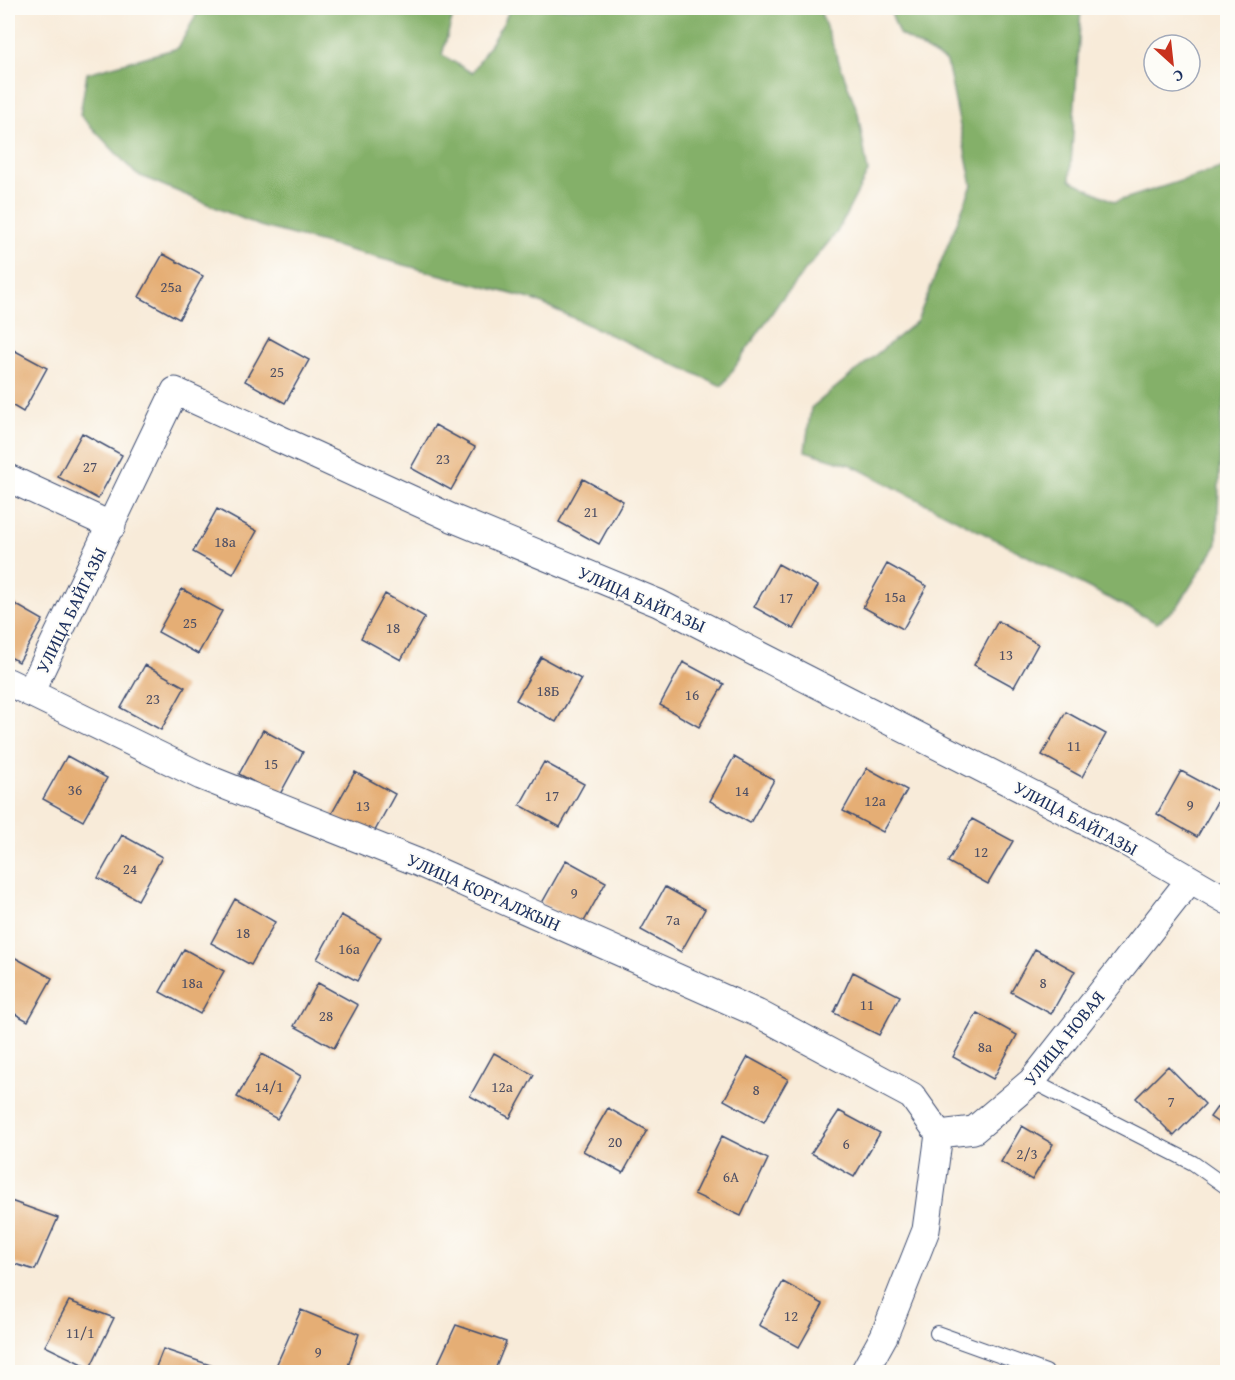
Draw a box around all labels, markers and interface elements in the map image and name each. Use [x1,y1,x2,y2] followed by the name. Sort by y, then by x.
[1142,33,1202,93] north arrow
[1169,64,1188,89] text: С
[160,276,183,297] house number: 25а
[270,361,284,382] house number: 25
[436,448,450,469] house number: 23
[83,456,97,477] house number: 27
[584,501,598,522] house number: 21
[214,531,237,552] house number: 18а
[29,542,113,678] street label: УЛИЦА БАЙГАЗЫ
[574,559,710,639] street label: УЛИЦА БАЙГАЗЫ
[884,586,907,607] house number: 15а
[779,587,793,608] house number: 17
[183,612,197,633] house number: 25
[386,617,400,638] house number: 18
[999,644,1013,665] house number: 13
[537,680,559,701] house number: 18Б
[685,684,699,705] house number: 16
[146,688,160,709] house number: 23
[1067,735,1081,756] house number: 11
[264,753,278,774] house number: 15
[1009,774,1143,862] street label: УЛИЦА БАЙГАЗЫ
[68,779,82,800] house number: 36
[735,780,749,801] house number: 14
[545,785,559,806] house number: 17
[864,790,887,811] house number: 12а
[1186,794,1194,815] house number: 9
[356,795,370,816] house number: 13
[974,841,988,862] house number: 12
[403,846,565,938] street label: УЛИЦА КОРГАЛЖЫН
[123,858,137,879] house number: 24
[570,882,578,903] house number: 9
[666,909,681,930] house number: 7а
[236,922,250,943] house number: 18
[338,938,361,959] house number: 16а
[181,972,204,993] house number: 18а
[1039,972,1047,993] house number: 8
[1017,984,1111,1091] street label: УЛИЦА НОВАЯ
[860,994,874,1015] house number: 11
[319,1005,333,1026] house number: 28
[978,1036,993,1057] house number: 8а
[255,1076,283,1097] house number: 14/1
[491,1076,514,1097] house number: 12а
[752,1079,760,1100] house number: 8
[1167,1091,1175,1112] house number: 7
[608,1131,622,1152] house number: 20
[842,1133,850,1154] house number: 6
[1016,1143,1038,1164] house number: 2/3
[723,1166,739,1187] house number: 6А
[784,1305,798,1326] house number: 12
[66,1322,94,1343] house number: 11/1
[314,1341,322,1362] house number: 9

